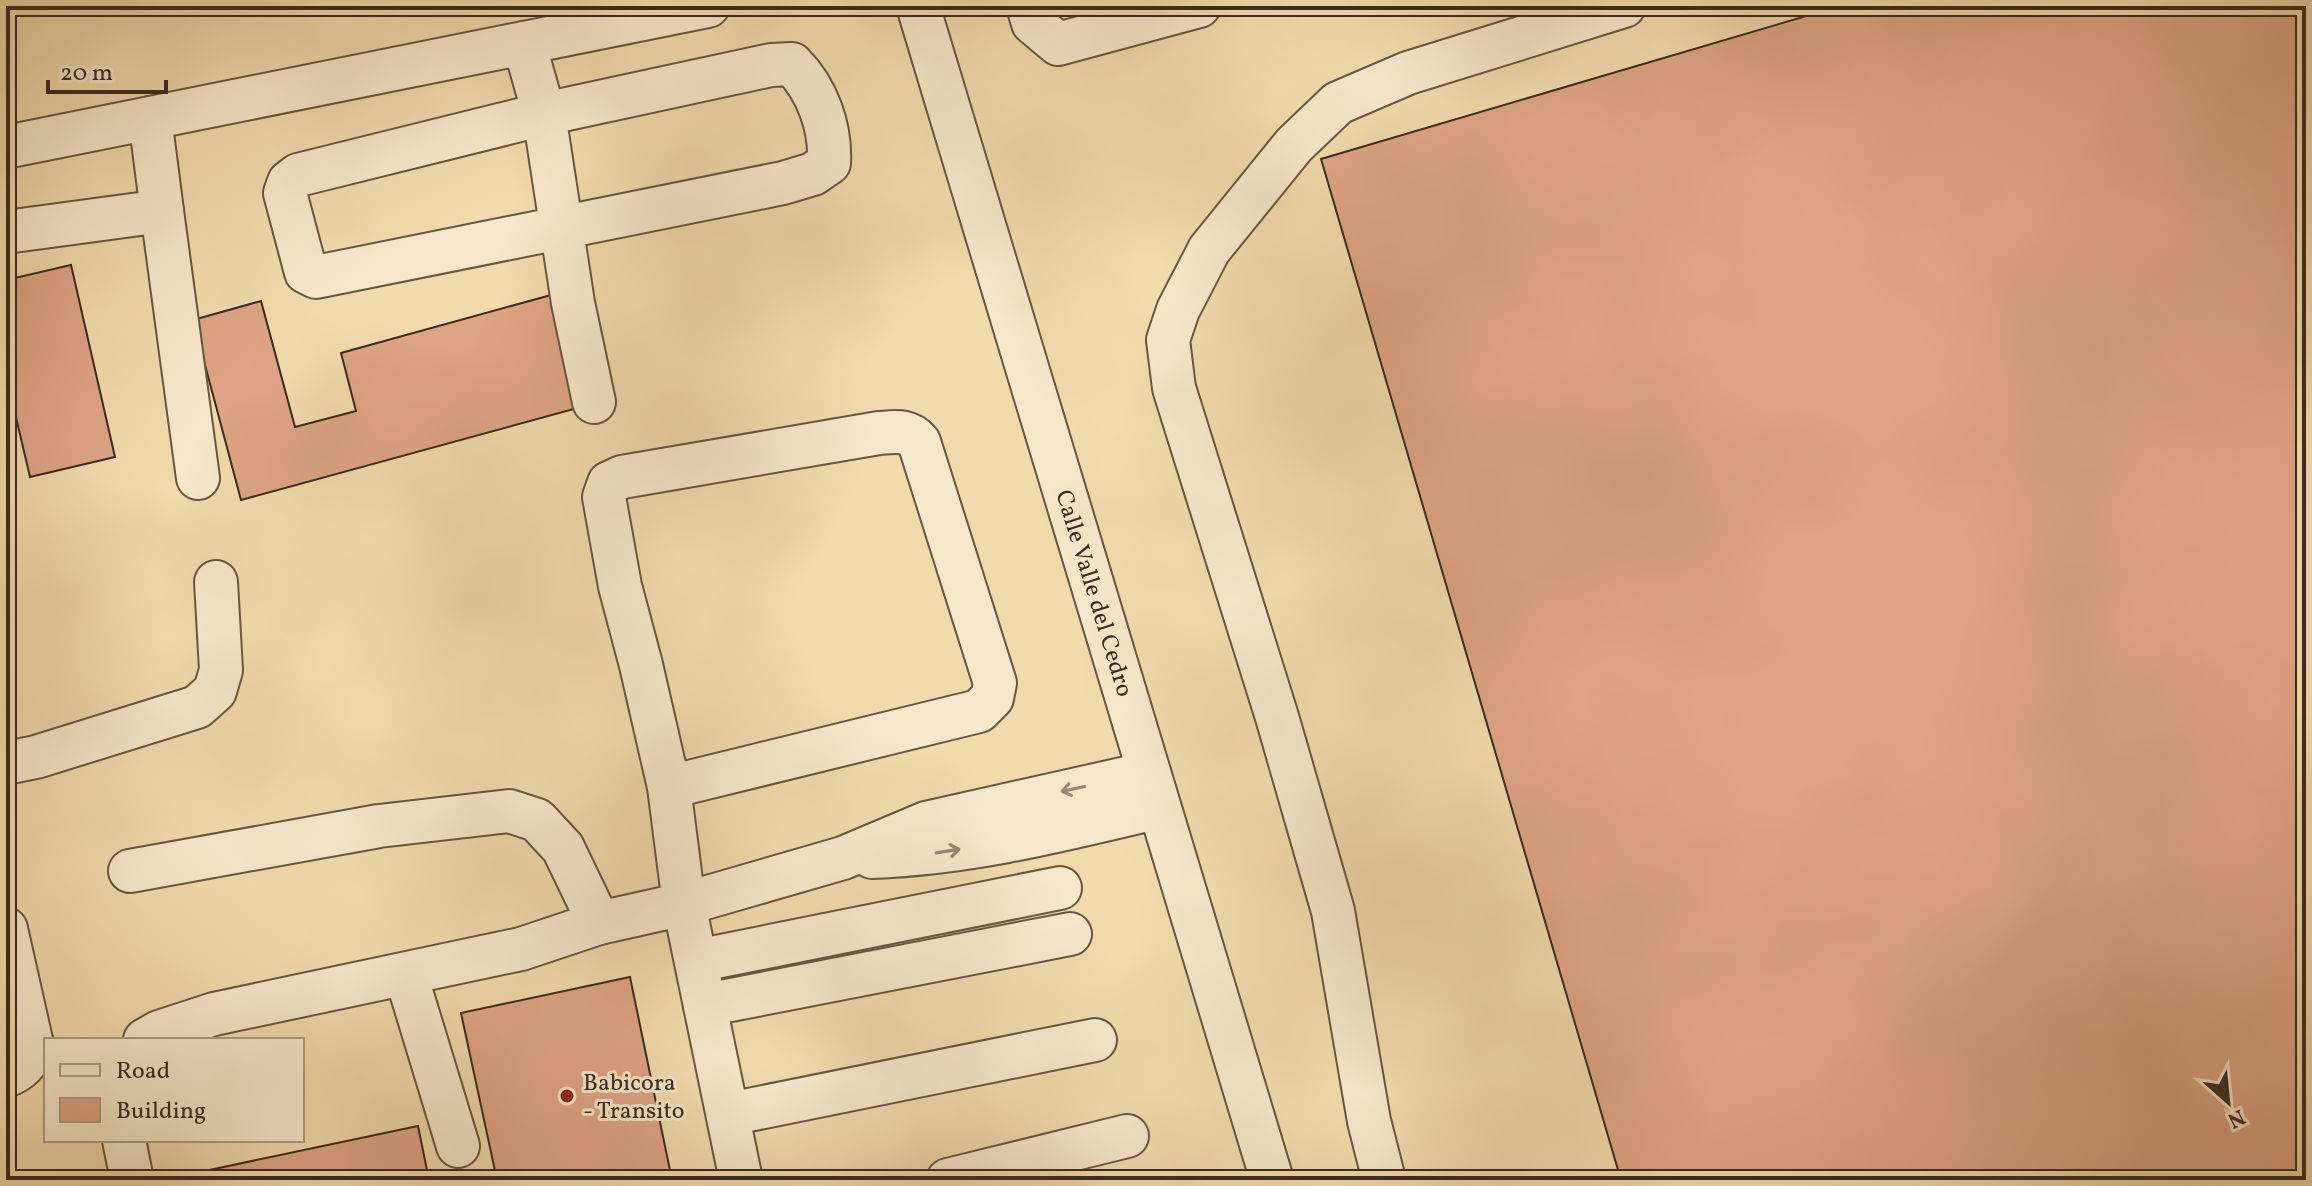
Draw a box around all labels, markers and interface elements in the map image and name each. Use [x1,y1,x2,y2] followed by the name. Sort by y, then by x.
[48,44,166,94] scale bar
[60,57,113,91] text: 20 m
[1045,486,1141,701] street label: Calle Valle del Cedro
[1060,783,1086,798] one-way arrow
[935,843,960,858] one-way arrow
[44,1038,304,1142] legend
[116,1055,170,1089] text: Road
[2188,1062,2268,1142] north arrow
[583,1067,685,1129] place label: Babicora - Transito
[558,1087,576,1105] marker: Babicora - Transito
[116,1095,206,1129] text: Building
[2222,1100,2250,1135] text: N

